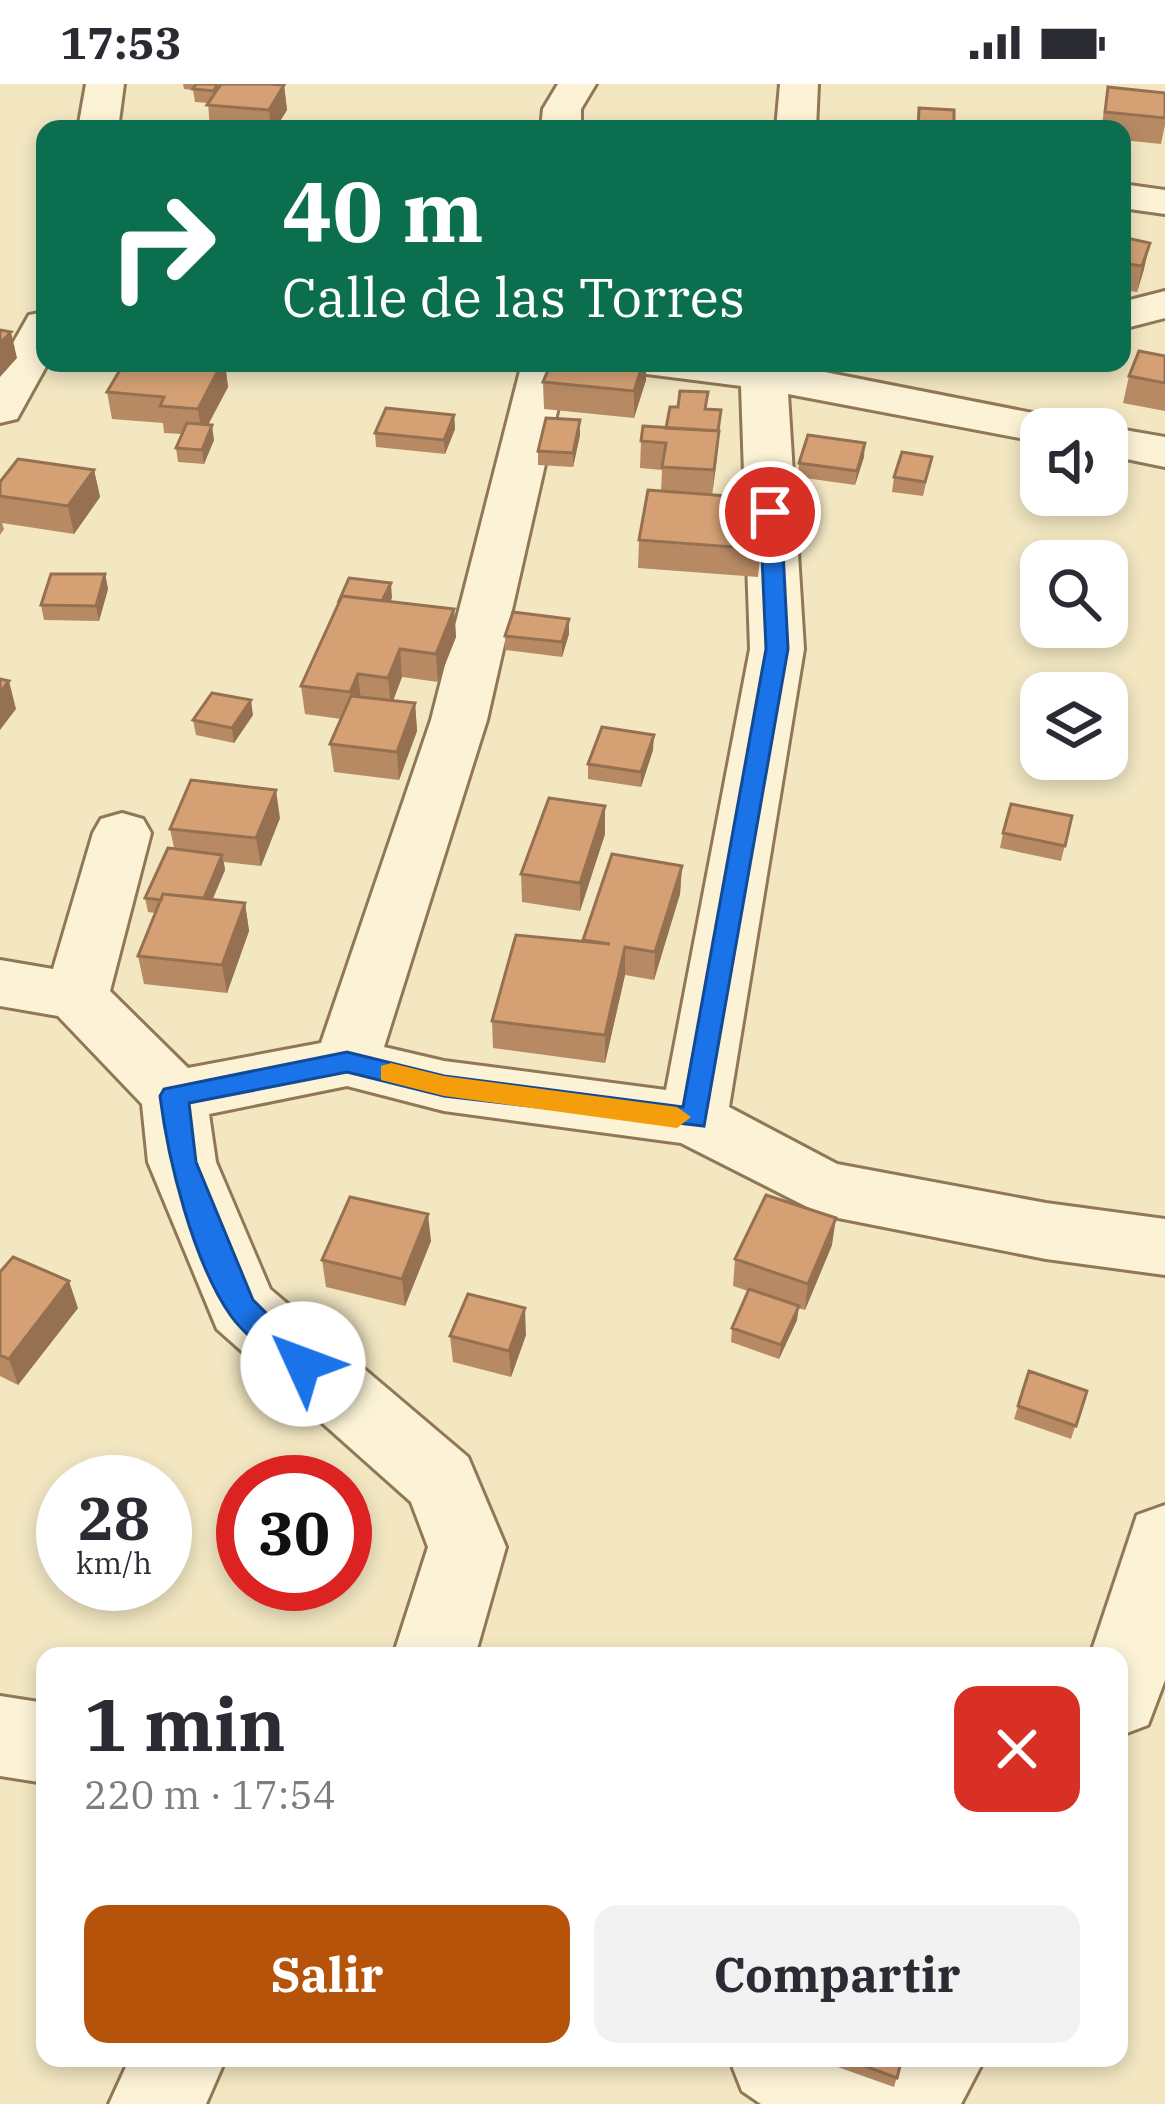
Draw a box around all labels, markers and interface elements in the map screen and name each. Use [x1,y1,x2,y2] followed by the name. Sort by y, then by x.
[60,13,182,71] text: 17:53
[282,156,484,265] text: 40 m
[84,168,240,324] icon: right
[282,262,745,332] text: Calle de las Torres
[1020,408,1128,780] map controls
[1020,408,1128,516] button: sound
[719,461,821,563] pin
[737,479,803,545] icon: arrive
[1020,540,1128,648] button: search
[1020,672,1128,780] button: layers
[240,1301,366,1427] position arrow
[216,1455,372,1611] speed limit sign: 30
[78,1478,150,1557] text: 28
[76,1543,152,1582] text: km/h
[84,1677,286,1771] text: 1 min
[954,1686,1080,1812] button: close
[84,1769,336,1820] text: 220 m · 17:54
[84,1905,570,2043] button: Salir
[594,1905,1080,2043] button: Compartir

